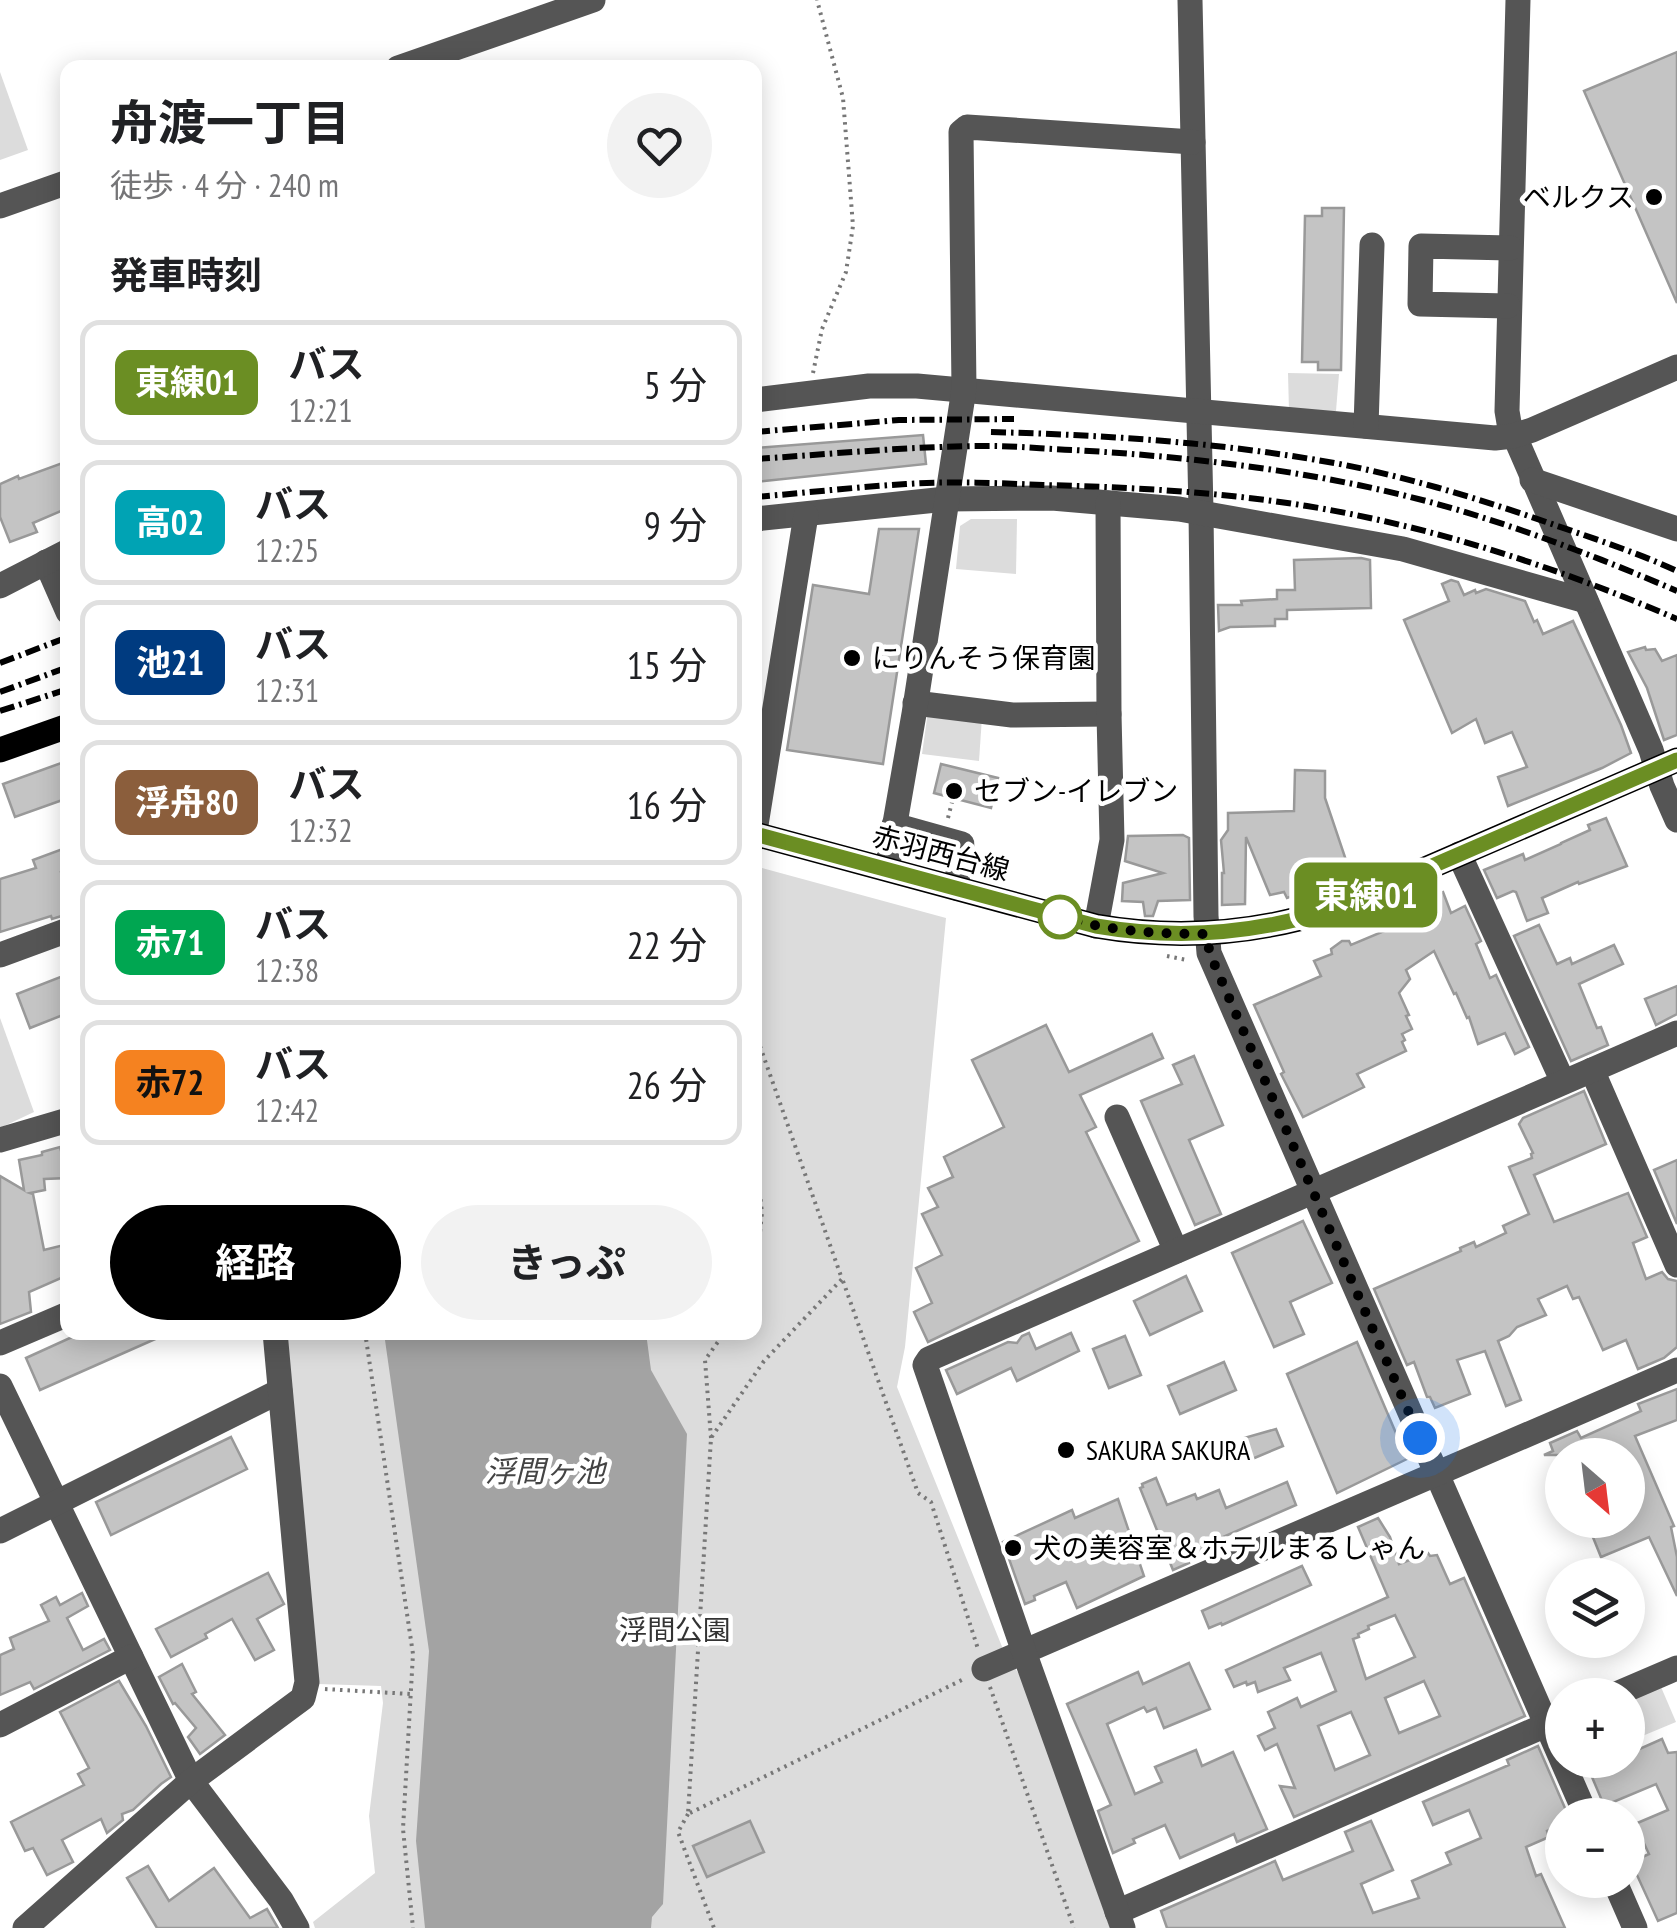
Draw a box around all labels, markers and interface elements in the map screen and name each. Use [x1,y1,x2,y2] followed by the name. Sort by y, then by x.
[110,91,350,153] text: 舟渡一丁目
[607,93,712,198] button: heart
[110,164,339,206] text: 徒歩 · 4 分 · 240 m
[1523,178,1634,215] place label: ベルクス
[1643,186,1665,208] marker: ベルクス
[110,250,262,299] text: 発車時刻
[288,339,364,388] text: バス
[135,359,238,405] text: 東練01
[644,360,707,409] text: 5 分
[288,389,353,431] text: 12:21
[255,479,331,528] text: バス
[136,499,204,545] text: 高02
[644,500,707,549] text: 9 分
[255,529,319,571] text: 12:25
[255,619,331,668] text: バス
[136,639,204,685] text: 池21
[872,639,1096,676] place label: にりんそう保育園
[627,640,707,689] text: 15 分
[841,647,863,669] marker: にりんそう保育園
[255,669,319,711] text: 12:31
[288,759,364,808] text: バス
[974,772,1178,809] place label: セブン-イレブン
[135,779,238,825] text: 浮舟80
[627,780,707,829] text: 16 分
[943,780,965,802] marker: セブン-イレブン
[288,809,353,851] text: 12:32
[869,817,1014,889] street label: 赤羽西台線
[1296,862,1436,928] line badge: 東練01
[1314,872,1418,918] text: 東練01
[1039,896,1081,938] unlabelled marker
[255,899,331,948] text: バス
[136,919,204,965] text: 赤71
[627,920,707,969] text: 22 分
[255,949,319,991] text: 12:38
[255,1039,331,1088] text: バス
[136,1059,204,1105] text: 赤72
[627,1060,707,1109] text: 26 分
[255,1089,319,1131] text: 12:42
[110,1205,401,1320] button: 経路
[421,1205,712,1320] button: きっぷ
[1395,1413,1445,1463] your location
[1086,1431,1251,1468] place label: SAKURA SAKURA
[1545,1438,1645,1538] north arrow
[1545,1438,1645,1898] map controls
[1055,1439,1077,1461] marker: SAKURA SAKURA
[485,1451,608,1490] water label: 浮間ヶ池
[1033,1529,1425,1566] place label: 犬の美容室＆ホテルまるしゃん
[1002,1537,1024,1559] marker: 犬の美容室＆ホテルまるしゃん
[1545,1558,1645,1658] button: layers
[619,1611,731,1648] park label: 浮間公園
[1545,1678,1645,1778] button: +
[1545,1798,1645,1898] button: −

